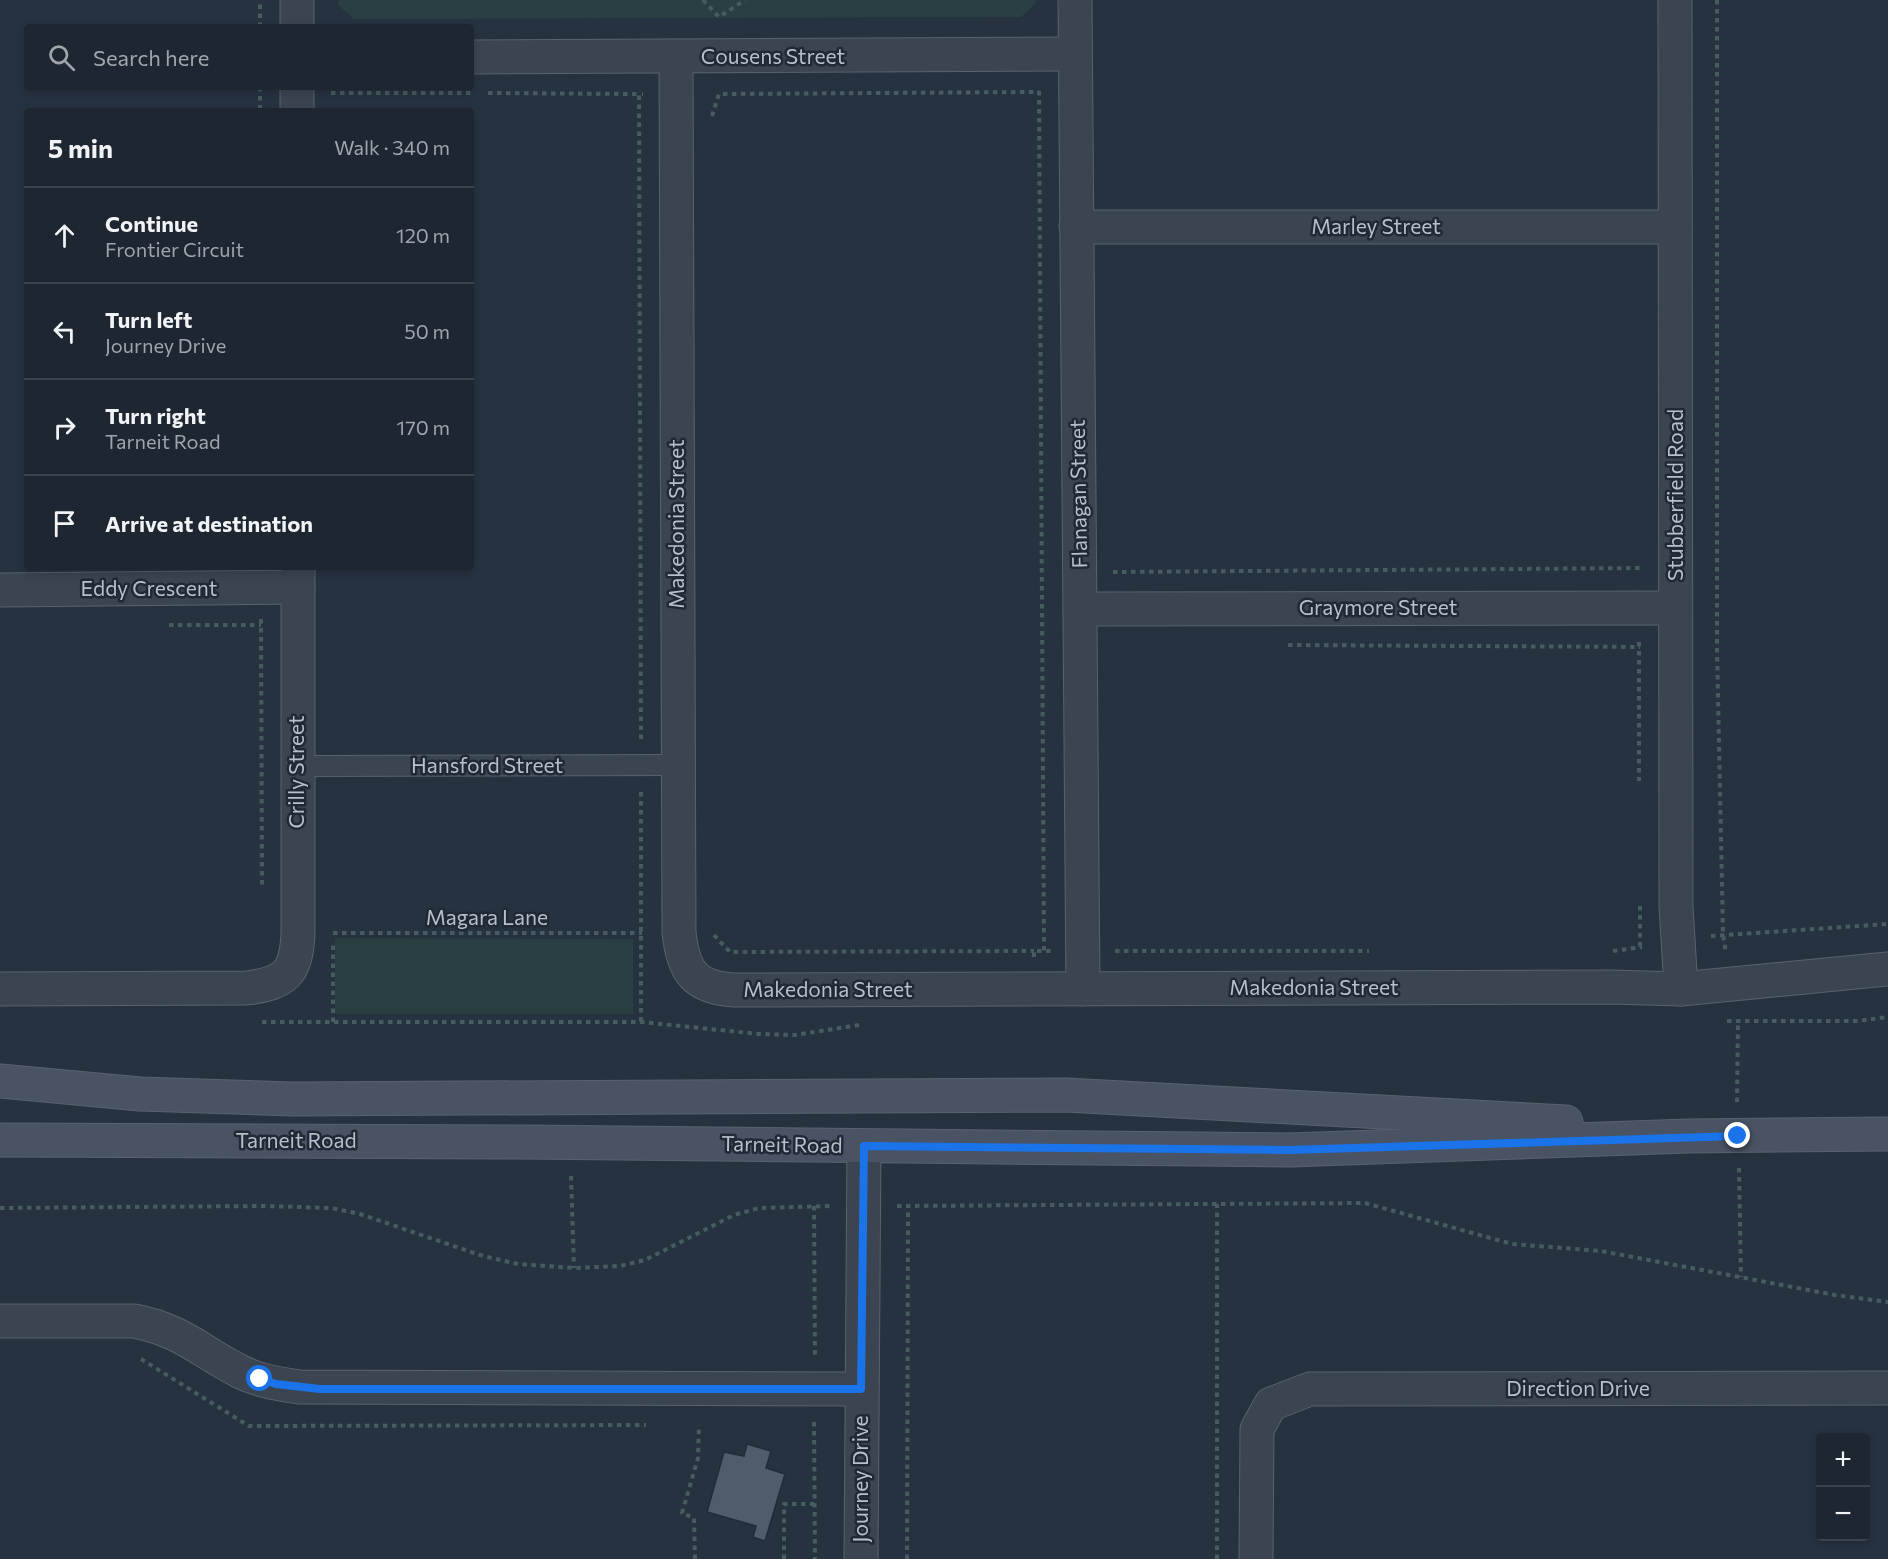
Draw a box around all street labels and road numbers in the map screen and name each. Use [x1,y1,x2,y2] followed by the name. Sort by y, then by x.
[701,43,845,68] street label: Cousens Street
[1311,213,1441,238] street label: Marley Street
[1662,409,1687,581] street label: Stubberfield Road
[1064,419,1091,569] street label: Flanagan Street
[663,439,688,609] street label: Makedonia Street
[81,575,217,600] street label: Eddy Crescent
[1299,594,1457,619] street label: Graymore Street
[283,715,308,829] street label: Crilly Street
[411,752,563,777] street label: Hansford Street
[426,904,548,929] street label: Magara Lane
[1229,974,1399,999] street label: Makedonia Street
[743,976,913,1001] street label: Makedonia Street
[235,1127,357,1152] street label: Tarneit Road
[721,1130,843,1157] street label: Tarneit Road
[1506,1375,1650,1400] street label: Direction Drive
[847,1415,872,1543] street label: Journey Drive

